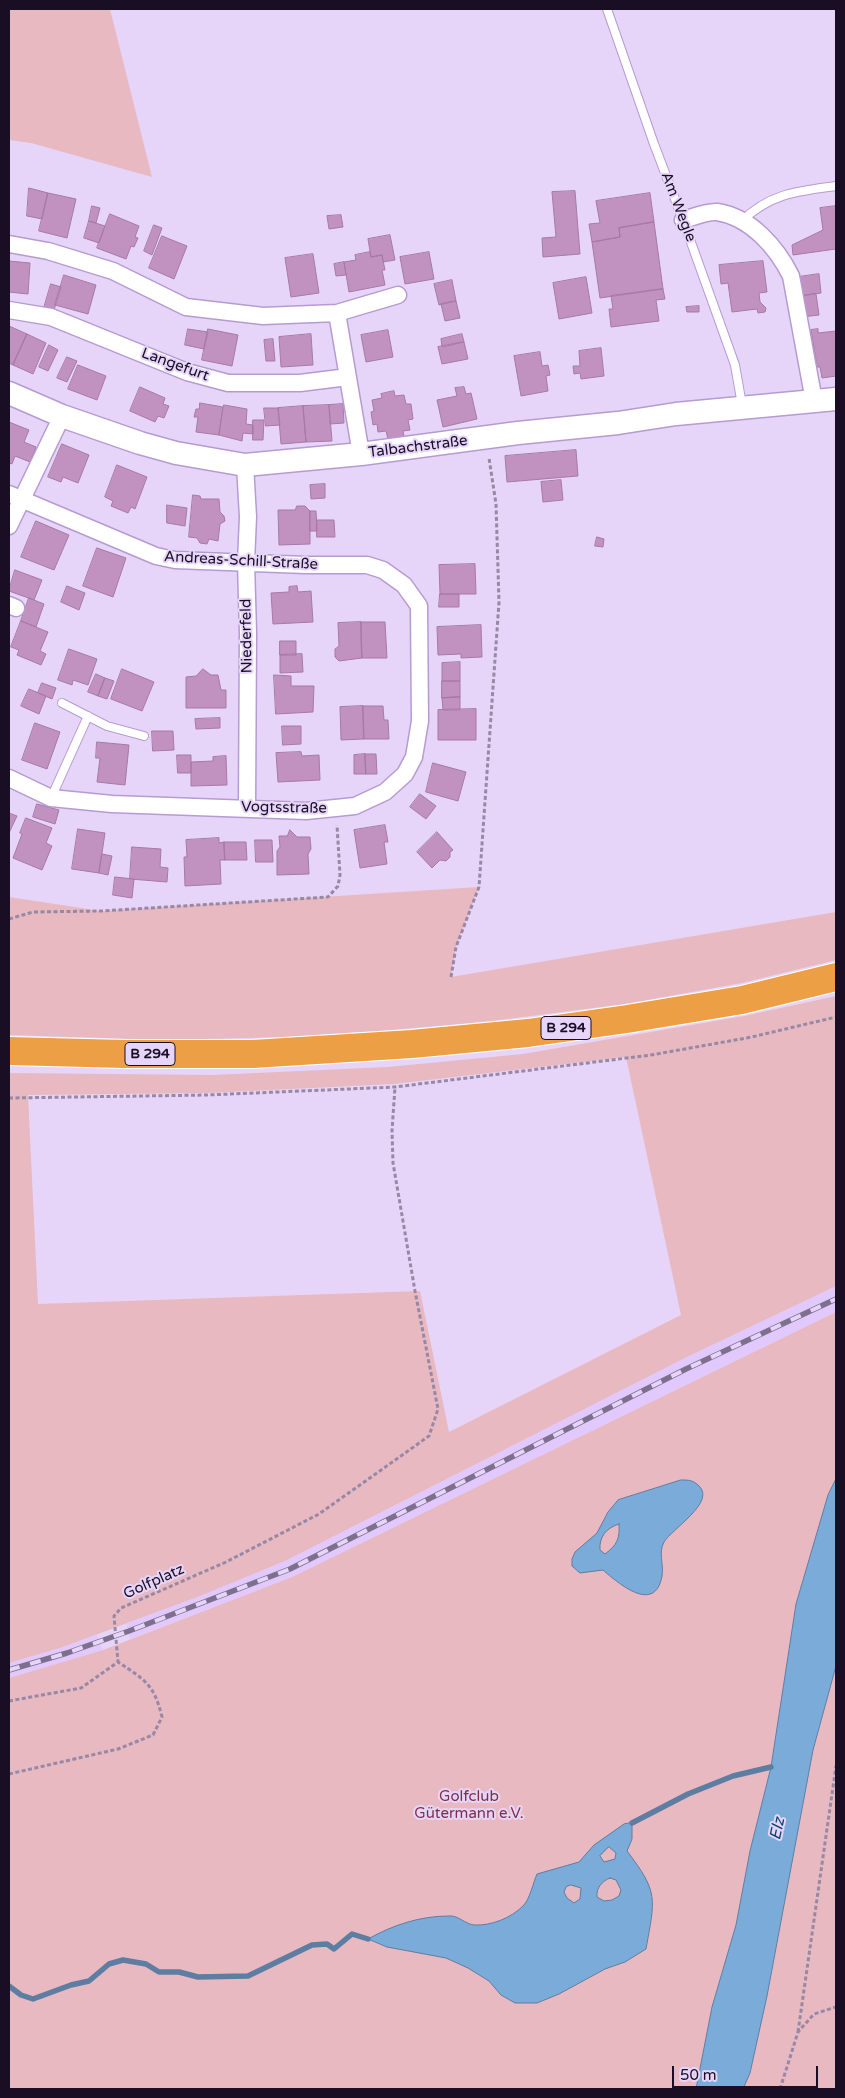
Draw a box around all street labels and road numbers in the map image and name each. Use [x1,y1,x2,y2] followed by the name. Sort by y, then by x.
[656,169,700,245] street label: Am Wegle
[139,344,211,386] street label: Langefurt
[367,432,469,462] street label: Talbachstraße
[164,548,318,574] street label: Andreas-Schill-Straße
[237,598,257,674] street label: Niederfeld
[241,798,327,818] street label: Vogtsstraße
[541,1016,591,1040] road number: B 294
[125,1042,175,1066] road number: B 294
[121,1561,187,1603] street label: Golfplatz

